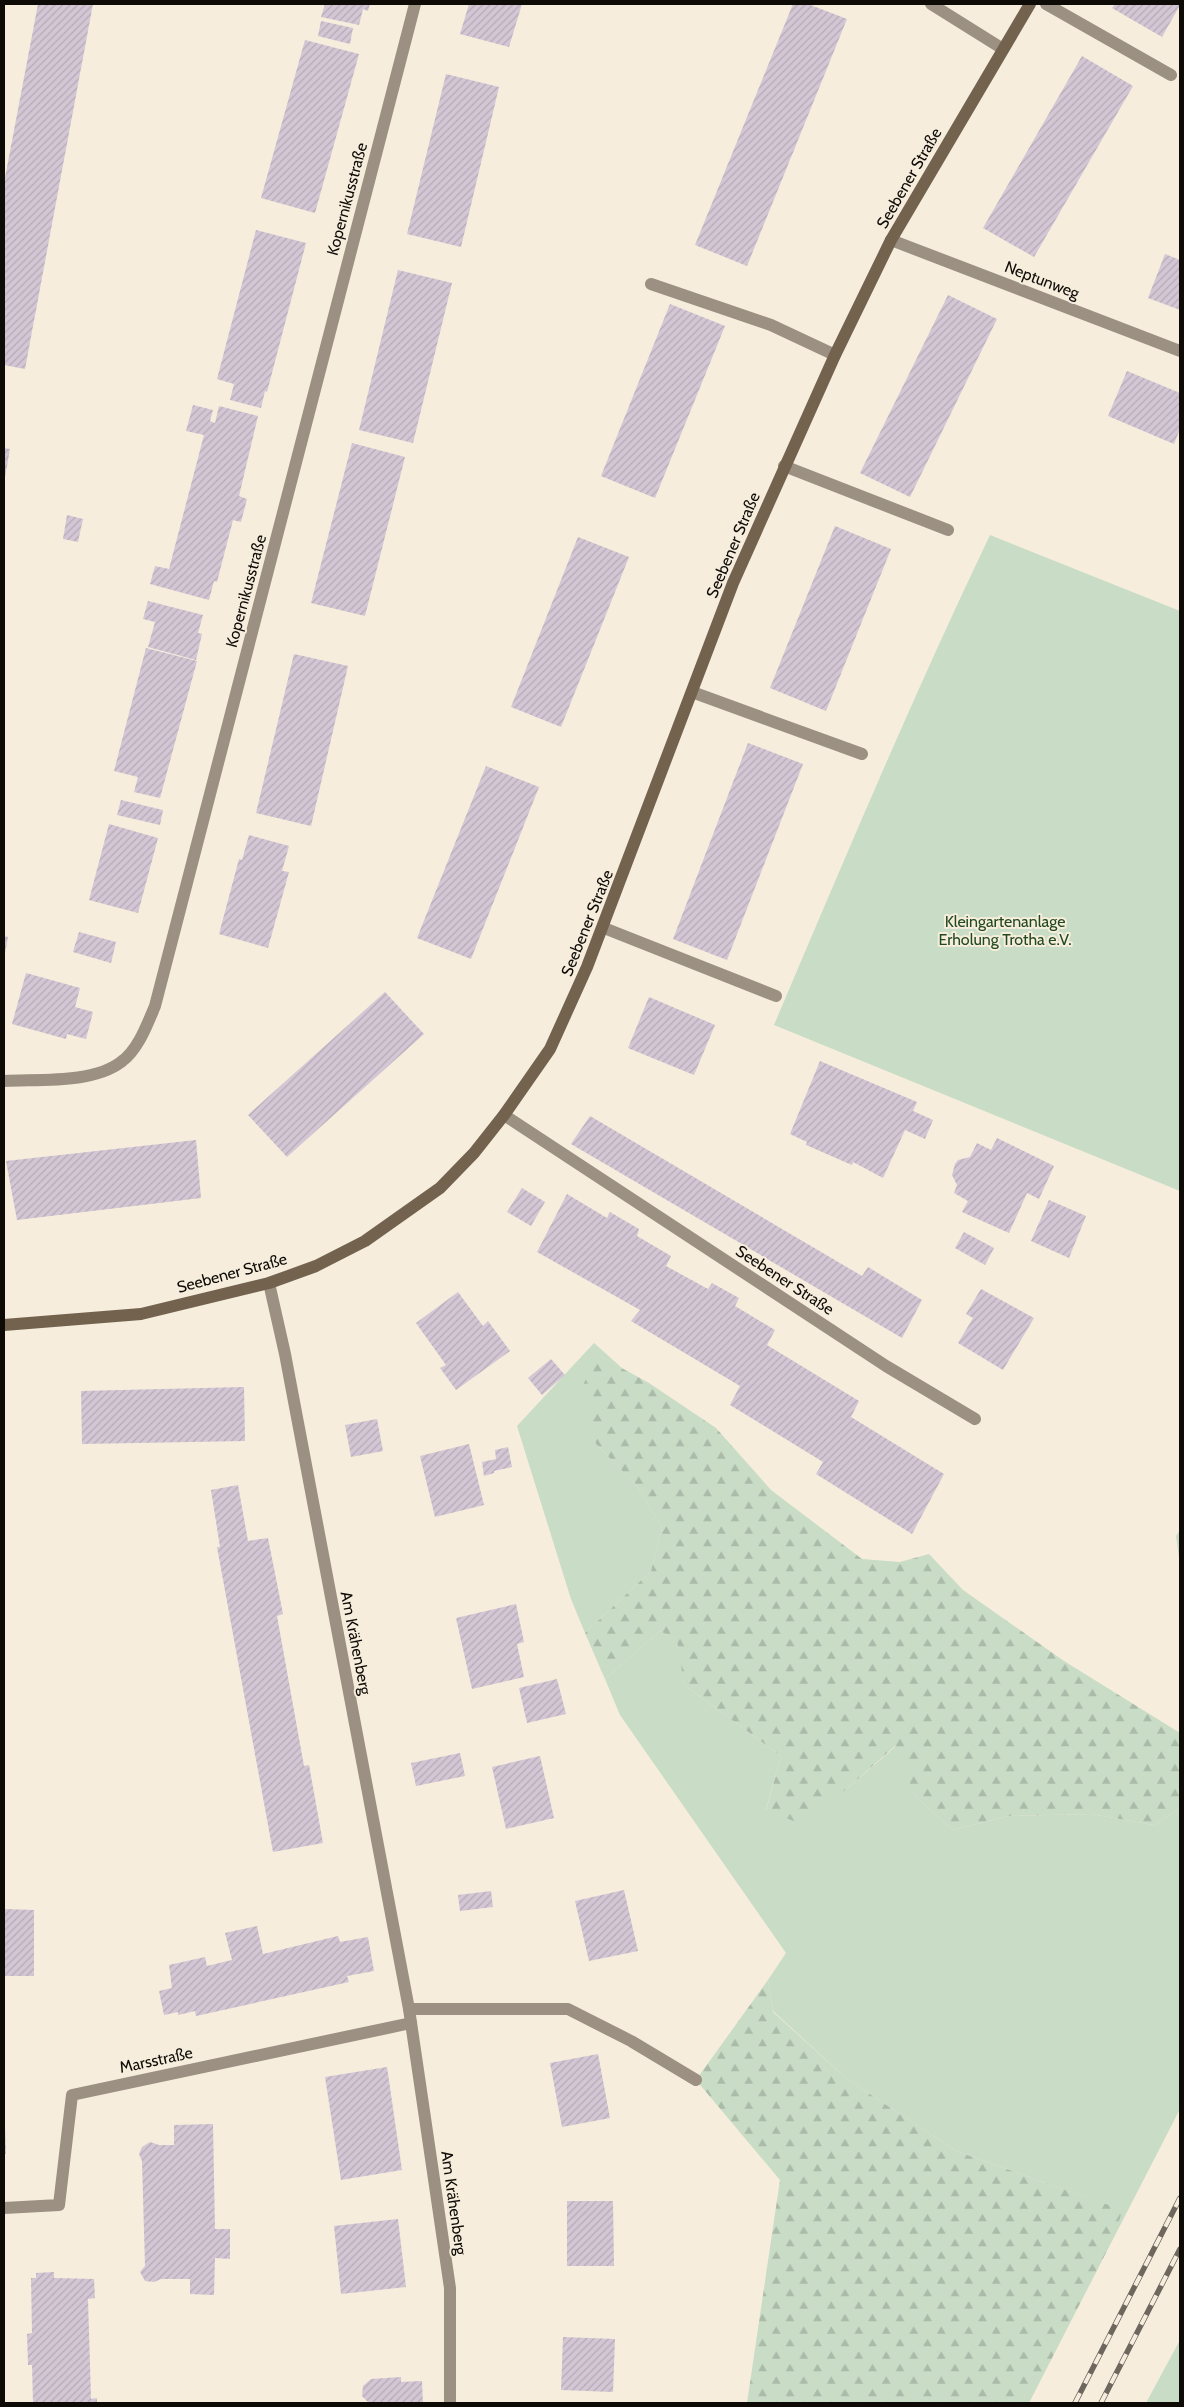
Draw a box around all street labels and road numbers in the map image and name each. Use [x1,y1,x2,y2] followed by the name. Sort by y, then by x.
[873,124,945,232] street label: Seebener Straße
[323,141,371,257] street label: Kopernikusstraße
[1002,257,1083,303] street label: Neptunweg
[702,489,764,601] street label: Seebener Straße
[222,533,270,649] street label: Kopernikusstraße
[557,867,617,979] street label: Seebener Straße
[732,1241,838,1319] street label: Seebener Straße
[175,1249,289,1297] street label: Seebener Straße
[337,1590,376,1697] street label: Am Krähenberg
[118,2043,194,2077] street label: Marsstraße
[437,2150,471,2257] street label: Am Krähenberg

